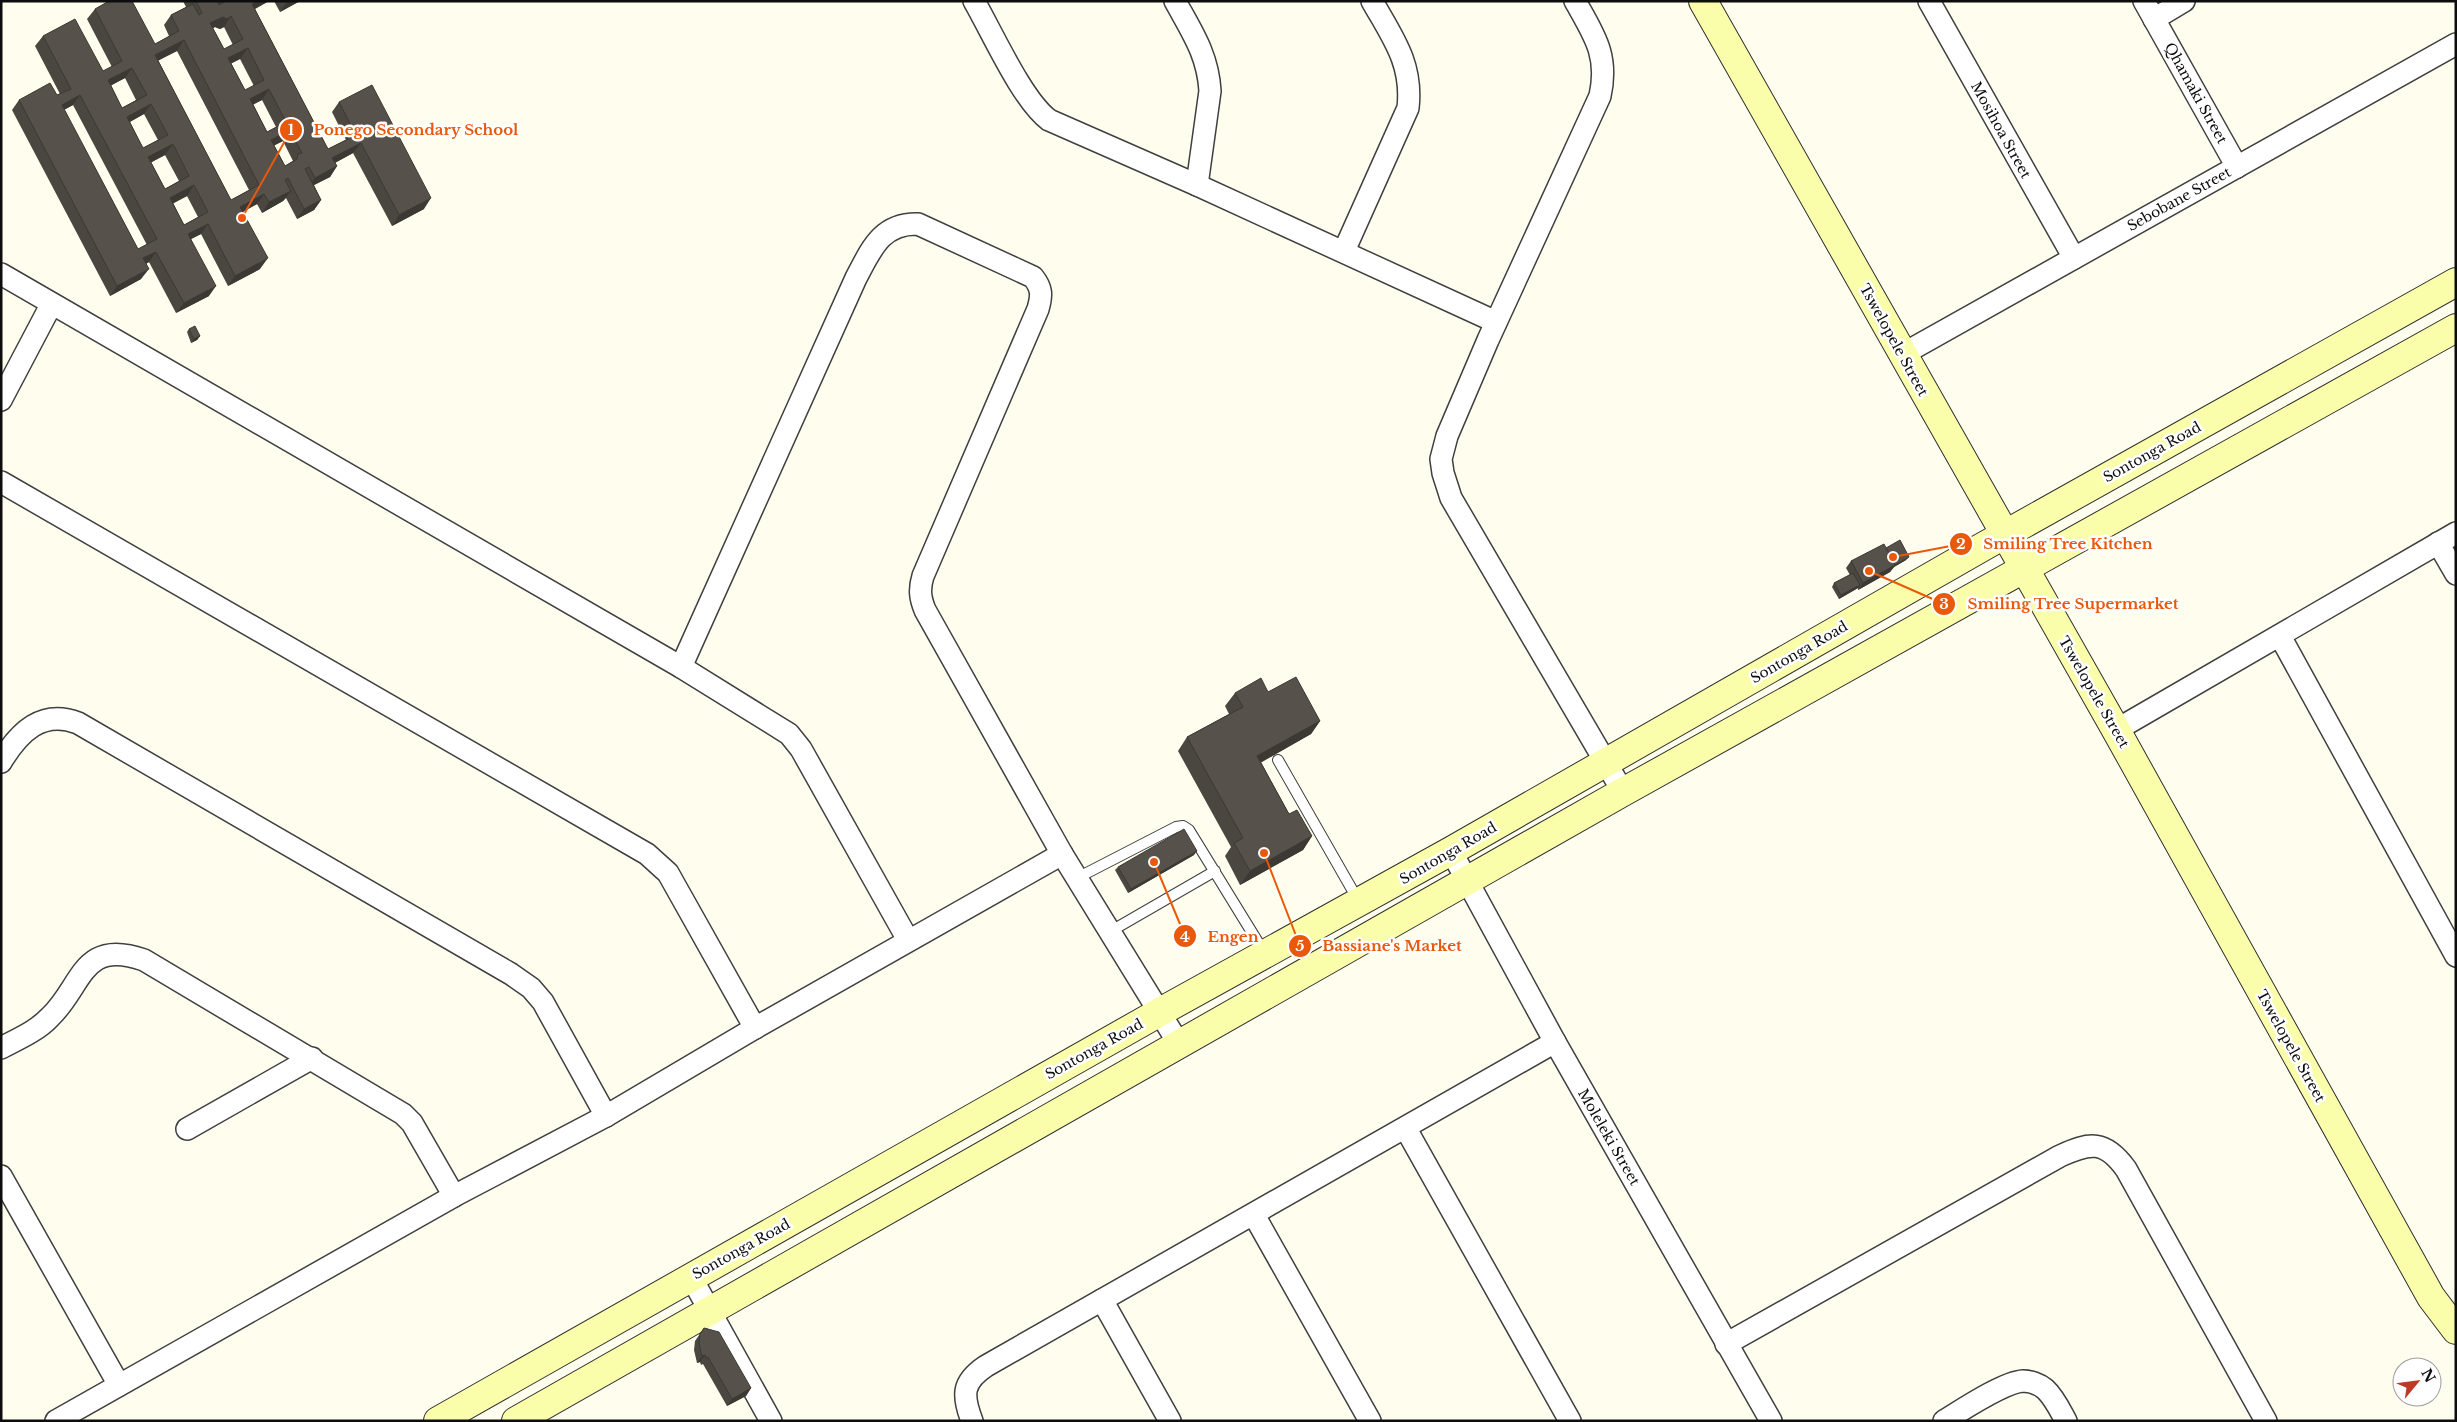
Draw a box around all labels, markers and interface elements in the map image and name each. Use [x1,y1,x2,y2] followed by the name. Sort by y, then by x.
[2161,39,2232,147] street label: Qhamaki Street
[1967,79,2035,182] street label: Mosihoa Street
[279,115,529,145] callout: Ponego Secondary School
[288,120,295,139] text: 1
[314,120,519,139] text: Ponego Secondary School
[2124,163,2235,235] street label: Sebobane Street
[1856,281,1933,400] street label: Tswelopele Street
[2100,417,2205,486] street label: Sontonga Road
[1948,529,2163,559] callout: Smiling Tree Kitchen
[1956,534,1966,553] text: 2
[1983,534,2153,553] text: Smiling Tree Kitchen
[1932,589,2189,619] callout: Smiling Tree Supermarket
[1939,594,1949,613] text: 3
[1968,594,2179,613] text: Smiling Tree Supermarket
[1747,617,1851,687] street label: Sontonga Road
[2055,633,2134,752] street label: Tswelopele Street
[1396,818,1500,888] street label: Sontonga Road
[1172,921,1269,951] callout: Engen
[1180,927,1190,946] text: 4
[1207,927,1259,946] text: Engen
[1287,931,1472,961] callout: Bassiane's Market
[1296,936,1305,955] text: 5
[1322,936,1462,955] text: Bassiane's Market
[2253,987,2330,1106] street label: Tswelopele Street
[1042,1014,1147,1083] street label: Sontonga Road
[1574,1085,1644,1189] street label: Moleleki Street
[689,1214,794,1283] street label: Sontonga Road
[2392,1357,2442,1407] north arrow
[2417,1366,2439,1386] text: N

